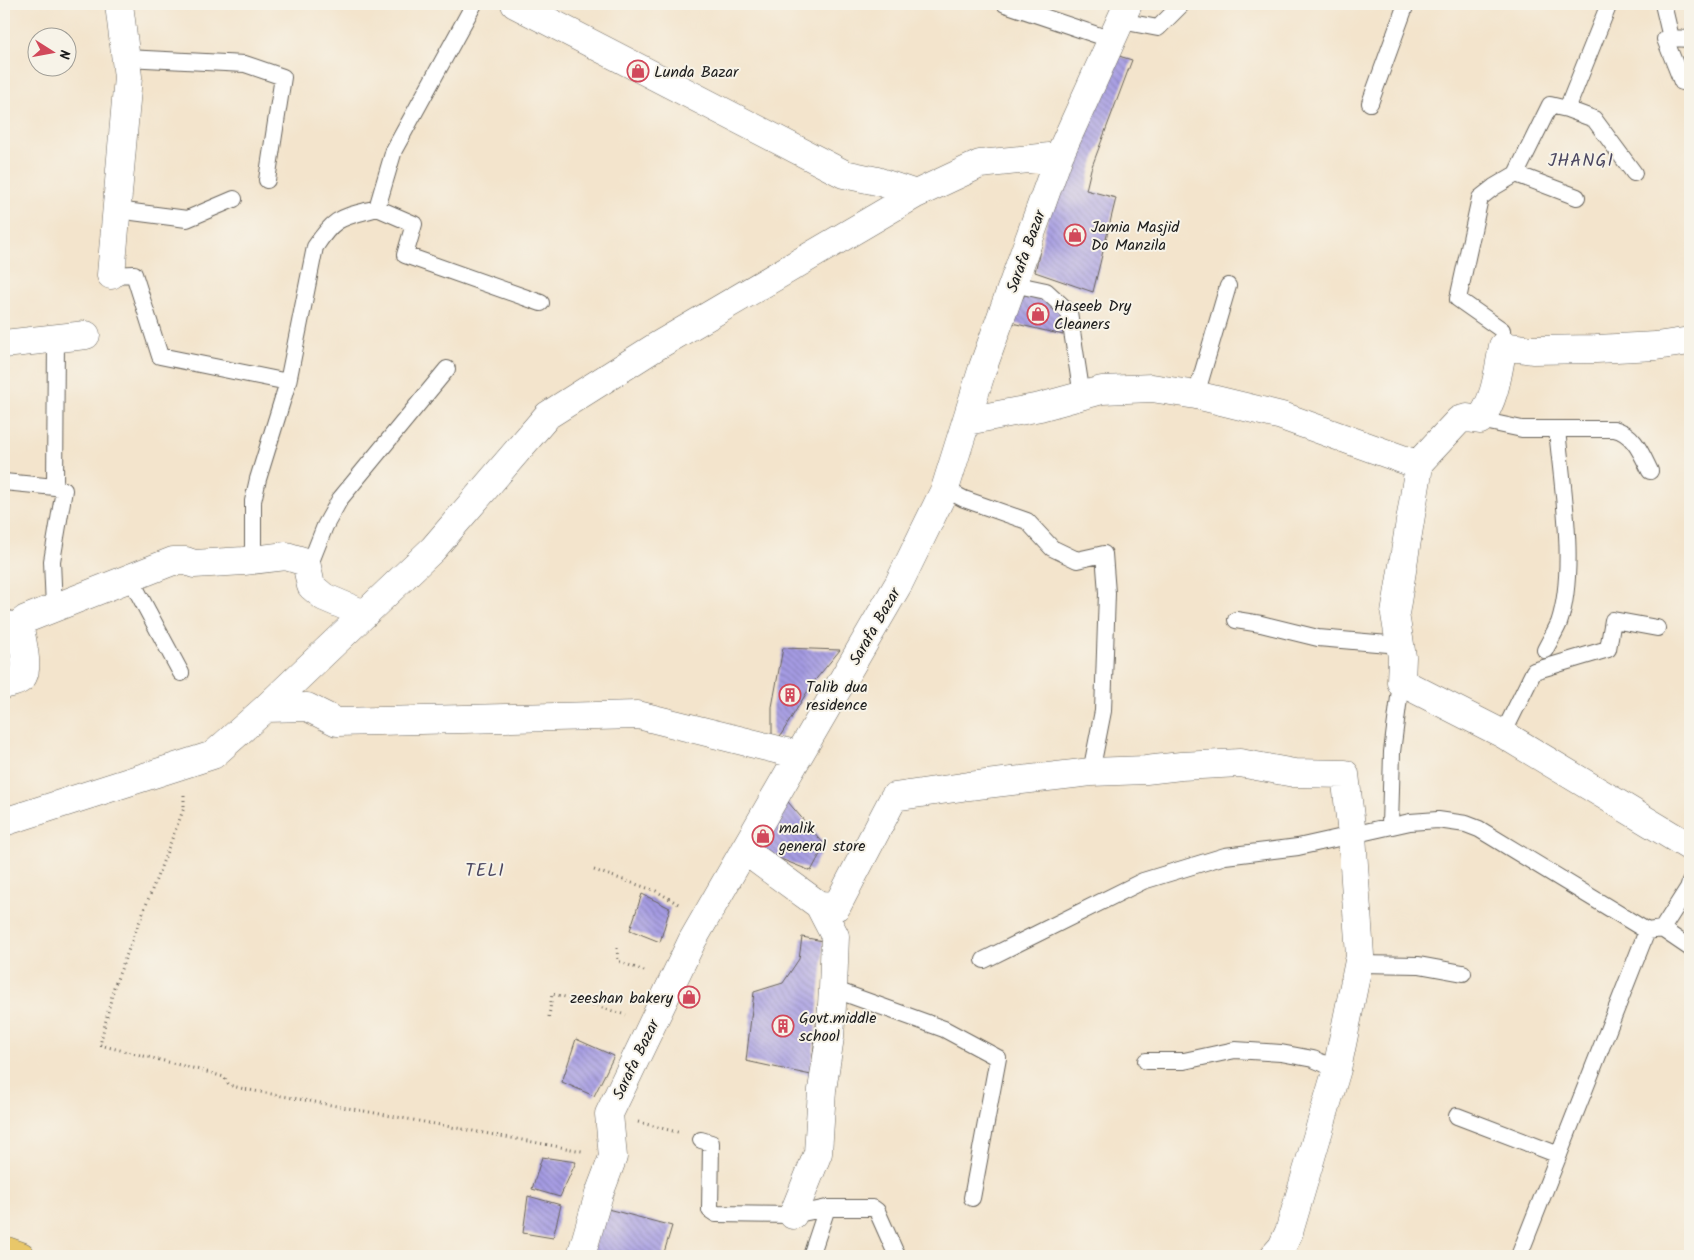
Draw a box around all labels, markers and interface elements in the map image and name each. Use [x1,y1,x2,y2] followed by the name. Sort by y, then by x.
[28,28,78,78] north arrow
[52,48,75,61] text: N
[626,59,650,83] shop icon: Lunda Bazar
[654,60,740,85] place label: Lunda Bazar
[1548,147,1614,176] district label: JHANGI
[1000,205,1053,296] street label: Sarafa Bazar
[1091,215,1180,258] place label: Jamia Masjid Do Manzila
[1063,223,1087,247] shop icon: Jamia Masjid Do Manzila
[1054,294,1132,337] place label: Haseeb Dry Cleaners
[1026,302,1050,326] shop icon: Haseeb Dry Cleaners
[843,582,909,670] street label: Sarafa Bazar
[806,675,868,718] place label: Talib dua residence
[778,683,802,707] building icon: Talib dua residence
[778,816,865,859] place label: malik general store
[751,824,775,848] shop icon: malik general store
[465,857,505,886] district label: TELI
[677,985,701,1009] shop icon: zeeshan bakery
[570,986,673,1011] place label: zeeshan bakery
[799,1006,876,1049] place label: Govt.middle school
[606,1014,667,1104] street label: Sarafa Bazar
[771,1014,795,1038] building icon: Govt.middle school

